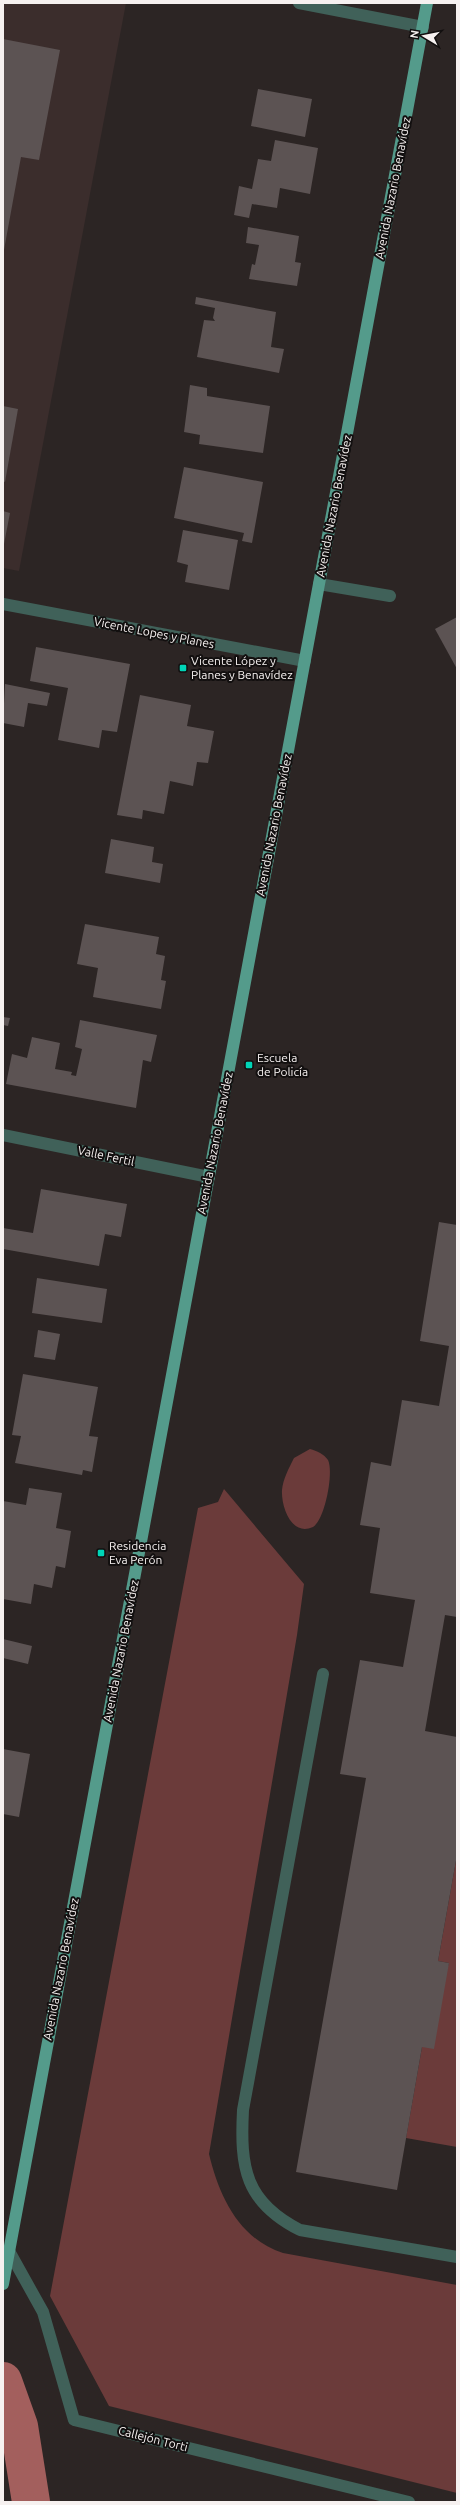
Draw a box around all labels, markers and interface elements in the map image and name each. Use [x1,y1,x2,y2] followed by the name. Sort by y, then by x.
[404,16,444,56] north arrow
[408,29,421,39] text: N
[372,115,413,260] street label: Avenida Nazario Benavídez
[313,433,354,578] street label: Avenida Nazario Benavídez
[93,614,215,651] street label: Vicente Lopes y Planes
[191,654,293,681] place label: Vicente López y Planes y Benavídez
[178,663,188,673] marker: Vicente López y Planes y Benavídez
[253,752,294,897] street label: Avenida Nazario Benavídez
[257,1051,308,1078] place label: Escuela de Policía
[244,1060,254,1070] marker: Escuela de Policía
[194,1070,235,1215] street label: Avenida Nazario Benavídez
[77,1143,136,1168] street label: Valle Fertil
[109,1539,166,1566] place label: Residencia Eva Perón
[96,1548,106,1558] marker: Residencia Eva Perón
[100,1578,141,1723] street label: Avenida Nazario Benavídez
[40,1896,81,2041] street label: Avenida Nazario Benavídez
[117,2424,189,2453] street label: Callejón Torti

